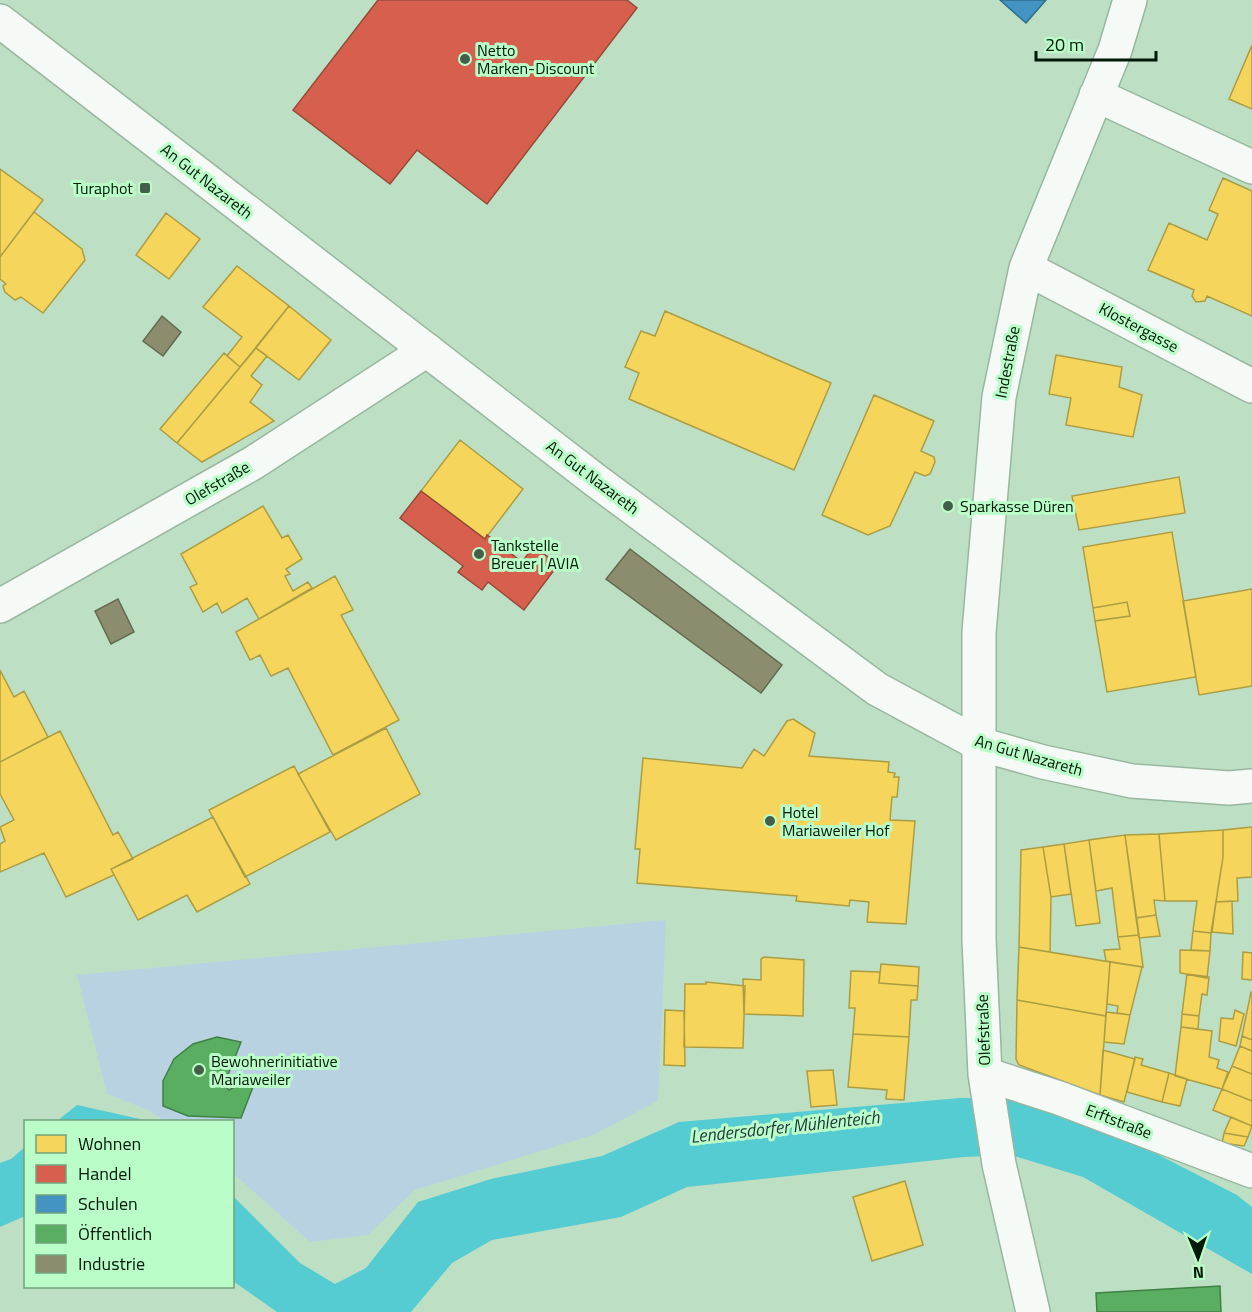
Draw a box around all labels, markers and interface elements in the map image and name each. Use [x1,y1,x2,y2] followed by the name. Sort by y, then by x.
[1036,24,1156,62] scale bar
[1045,31,1084,58] text: 20 m
[477,38,595,80] place label: Netto Marken-Discount
[458,52,472,66] marker: Netto Marken-Discount
[156,137,258,225] street label: An Gut Nazareth
[73,176,133,200] place label: Turaphot
[138,181,152,195] marker: Turaphot
[1095,296,1183,358] street label: Klostergasse
[988,324,1026,400] street label: Indestraße
[541,434,645,520] street label: An Gut Nazareth
[180,455,254,511] street label: Olefstraße
[960,494,1074,518] place label: Sparkasse Düren
[941,499,955,513] marker: Sparkasse Düren
[491,533,579,575] place label: Tankstelle Breuer | AVIA
[472,547,486,561] marker: Tankstelle Breuer | AVIA
[972,728,1086,782] street label: An Gut Nazareth
[782,800,890,842] place label: Hotel Mariaweiler Hof
[763,814,777,828] marker: Hotel Mariaweiler Hof
[970,994,996,1066] street label: Olefstraße
[211,1049,338,1091] place label: Bewohnerinitiative Mariaweiler
[192,1063,206,1077] marker: Bewohnerinitiative Mariaweiler
[1082,1097,1156,1145] street label: Erftstraße
[689,1103,882,1150] water label: Lendersdorfer Mühlenteich
[24,1120,234,1288] legend
[78,1130,141,1157] text: Wohnen
[78,1160,132,1187] text: Handel
[78,1190,138,1217] text: Schulen
[78,1220,152,1247] text: Öffentlich
[1168,1228,1228,1288] north arrow
[78,1250,145,1277] text: Industrie
[1193,1261,1204,1285] text: N

